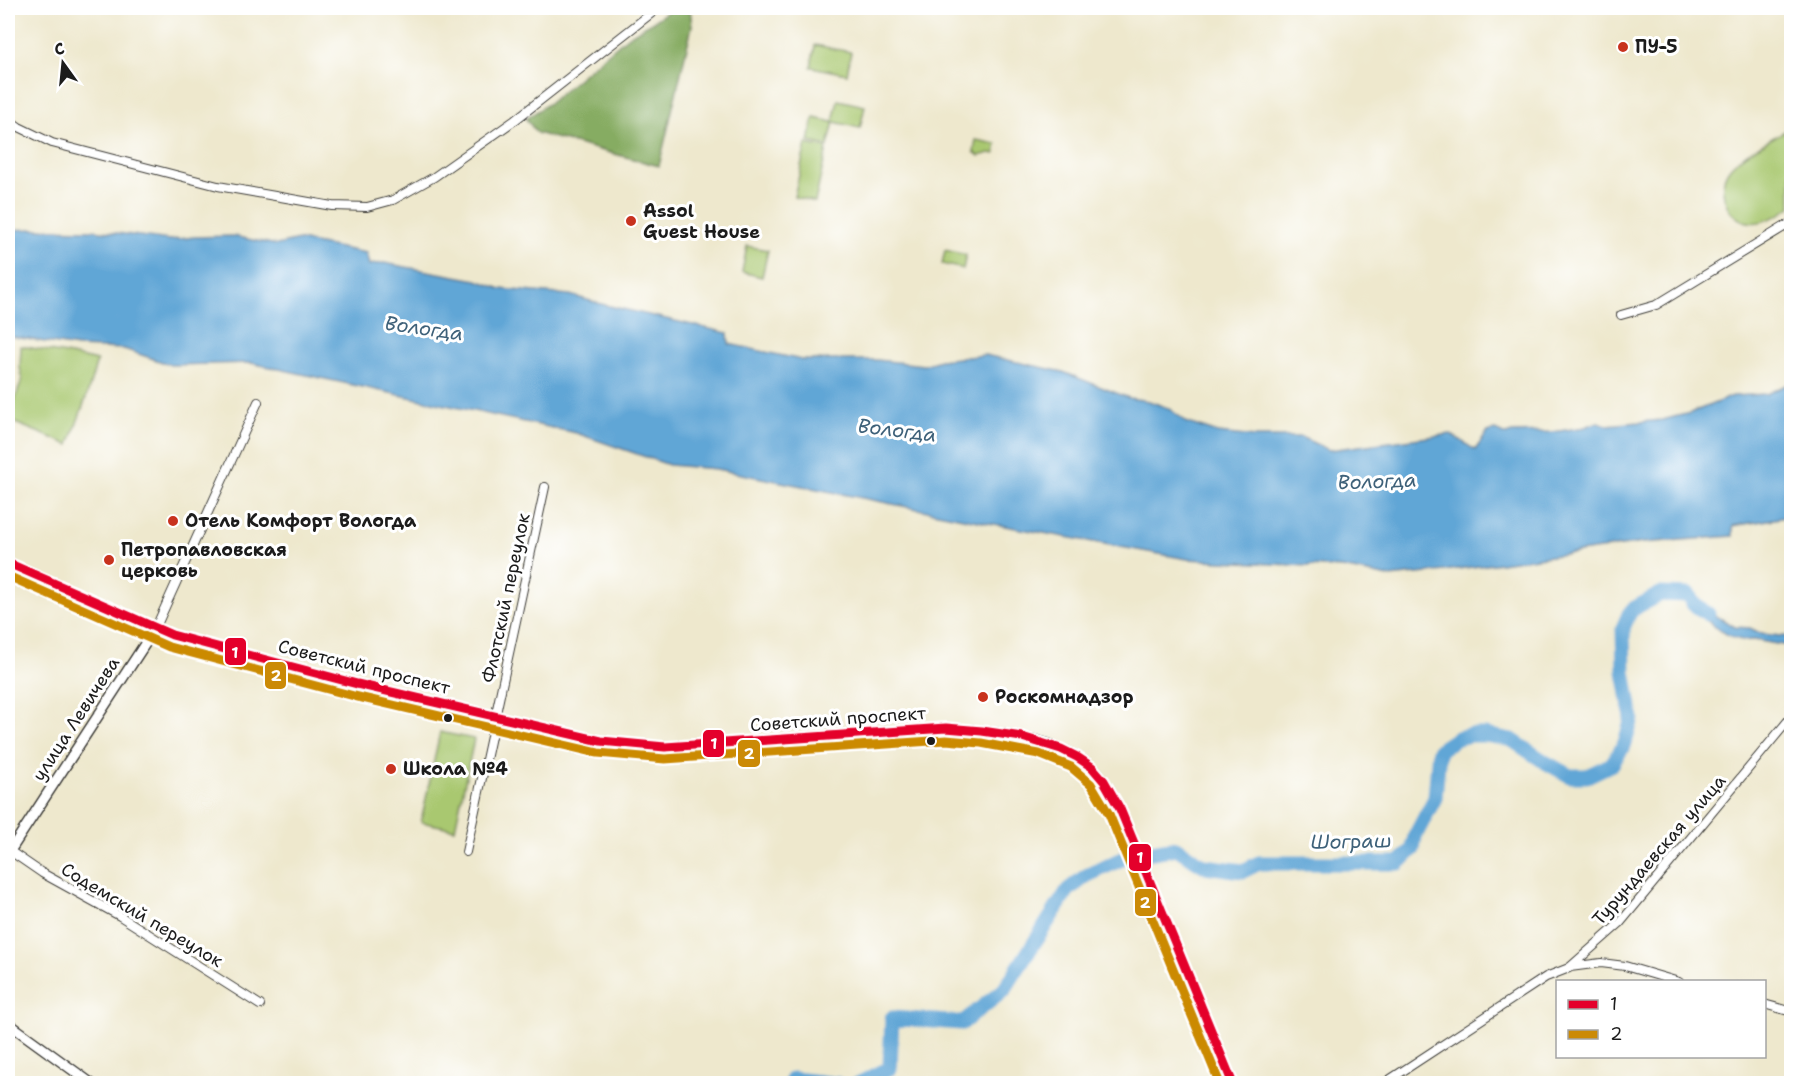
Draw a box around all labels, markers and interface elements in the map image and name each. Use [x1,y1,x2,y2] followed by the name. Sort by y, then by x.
[33,33,93,93] north arrow
[1635,35,1678,59] place label: ПУ-5
[52,38,67,60] text: С
[1616,40,1630,54] marker: ПУ-5
[643,199,760,244] place label: Assol Guest House
[624,214,638,228] marker: Assol Guest House
[383,310,465,346] water label: Вологда
[856,412,938,448] water label: Вологда
[1337,467,1417,495] water label: Вологда
[185,509,417,533] place label: Отель Комфорт Вологда
[476,511,536,685] street label: Флотский переулок
[166,514,180,528] marker: Отель Комфорт Вологда
[121,538,287,583] place label: Петропавловская церковь
[102,553,116,567] marker: Петропавловская церковь
[276,634,453,700] street label: Советский проспект
[224,637,247,666] line badge: 1
[231,642,239,663] text: 1
[27,652,125,786] street label: улица Левичева
[264,661,287,690] line badge: 2
[270,665,282,686] text: 2
[995,685,1134,709] place label: Роскомнадзор
[976,690,990,704] marker: Роскомнадзор
[749,701,928,737] street label: Советский проспект
[442,712,454,724] unlabelled marker
[702,729,725,758] line badge: 1
[710,733,718,754] text: 1
[925,735,937,747] unlabelled marker
[737,739,761,768] line badge: 2
[743,743,755,764] text: 2
[403,757,508,781] place label: Школа №4
[384,762,398,776] marker: Школа №4
[1587,770,1731,930] street label: Турундаевская улица
[1310,827,1392,855] water label: Шограш
[1128,843,1152,872] line badge: 1
[1136,847,1144,868] text: 1
[57,857,228,973] street label: Содемский переулок
[1134,888,1157,917] line badge: 2
[1139,892,1151,913] text: 2
[1556,980,1766,1058] legend
[1610,992,1618,1016] text: 1
[1610,1022,1623,1046] text: 2

